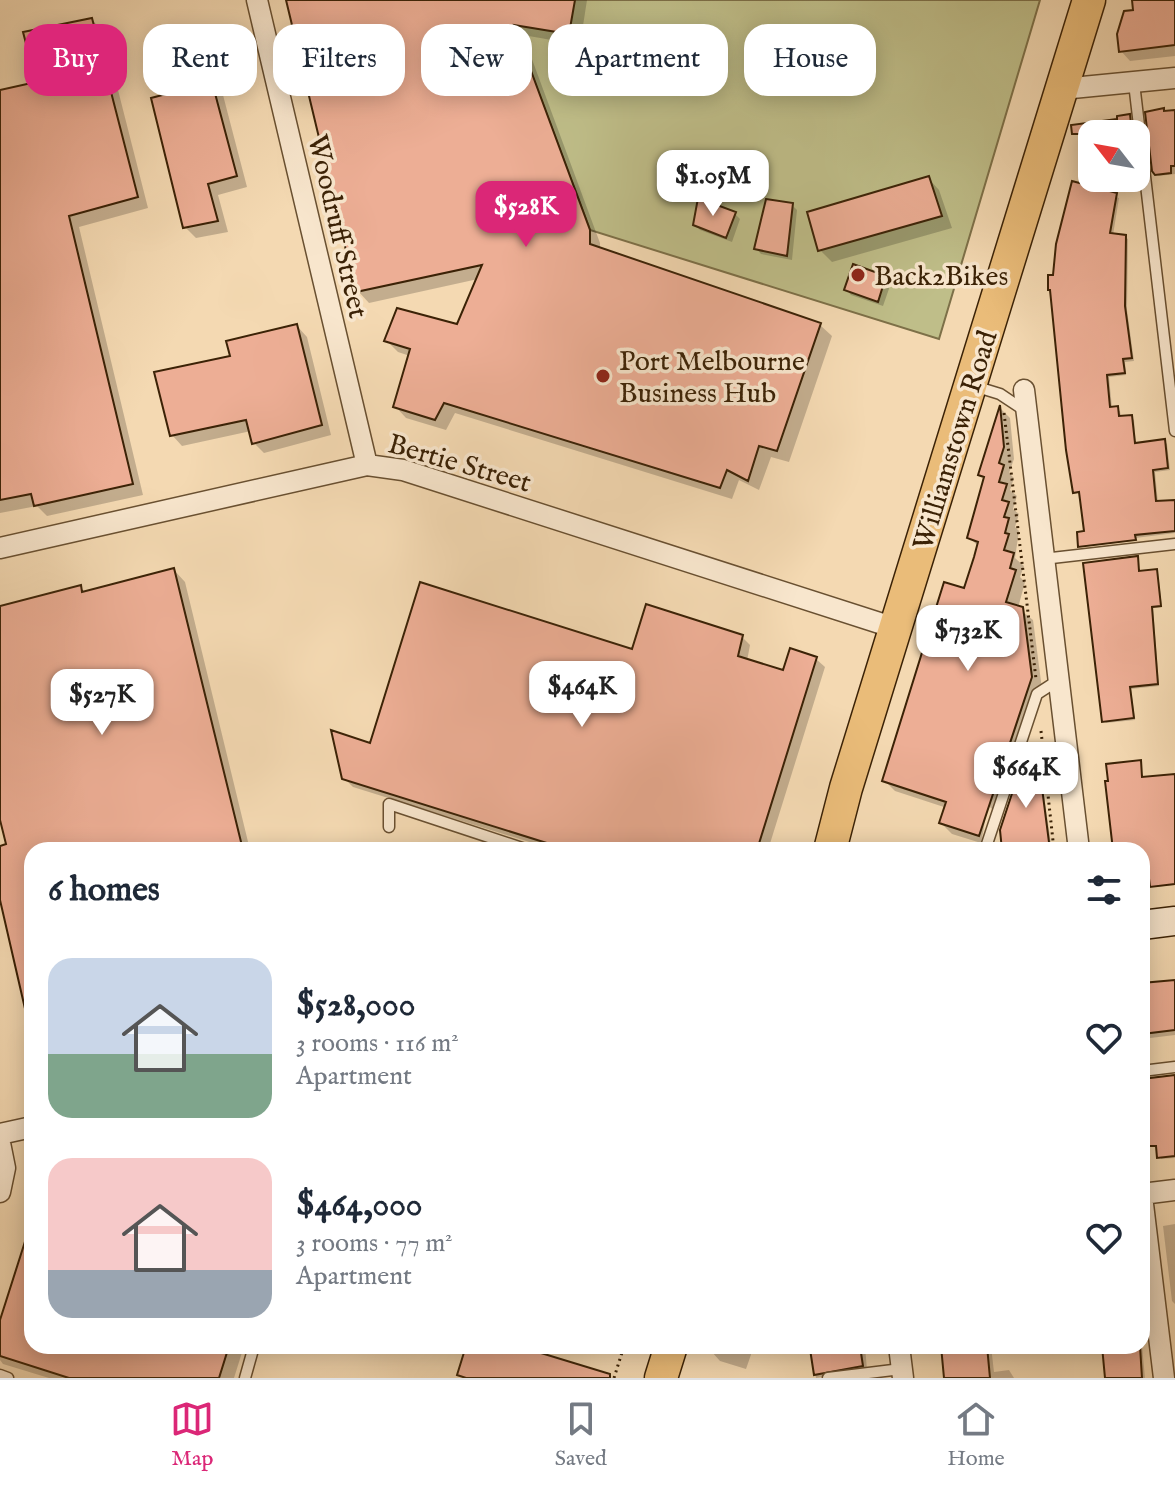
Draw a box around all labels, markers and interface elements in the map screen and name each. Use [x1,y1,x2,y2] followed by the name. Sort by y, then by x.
[24,24,127,96] chip: Buy
[143,24,257,96] chip: Rent
[273,24,405,96] chip: Filters
[421,24,532,96] chip: New
[548,24,728,96] chip: Apartment
[744,24,876,96] chip: House
[1078,120,1150,192] north arrow
[1078,120,1150,192] map controls
[298,131,375,322] street label: Woodruff Street
[648,150,778,218] pin: $1.05M
[675,159,751,192] text: $1.05M
[470,181,582,249] pin: $528K
[494,190,558,223] text: $528K
[874,260,1008,295] place label: Back2Bikes
[849,266,867,284] marker: Back2Bikes
[906,327,1006,555] street label: Williamstown Road
[619,345,805,412] place label: Port Melbourne Business Hub
[594,367,612,385] marker: Port Melbourne Business Hub
[384,427,535,502] street label: Bertie Street
[912,605,1024,673] pin: $732K
[934,614,1002,647] text: $732K
[526,661,638,729] pin: $464K
[46,669,158,737] pin: $527K
[547,670,617,703] text: $464K
[69,678,135,711] text: $527K
[970,742,1082,810] pin: $664K
[992,751,1060,784] text: $664K
[1082,868,1126,912] icon: filters
[48,869,160,912] text: 6 homes
[296,984,415,1027] text: $528,000
[112,990,208,1086] icon: home
[1082,1016,1126,1060] icon: heart
[296,1027,459,1060] text: 3 rooms · 116 m²
[296,1060,412,1093] text: Apartment
[296,1184,423,1227] text: $464,000
[112,1190,208,1286] icon: home
[1082,1216,1126,1260] icon: heart
[296,1227,453,1260] text: 3 rooms · 77 m²
[296,1260,412,1293] text: Apartment
[170,1397,214,1473] tab: Map
[555,1397,607,1473] tab: Saved
[947,1397,1005,1473] tab: Home

